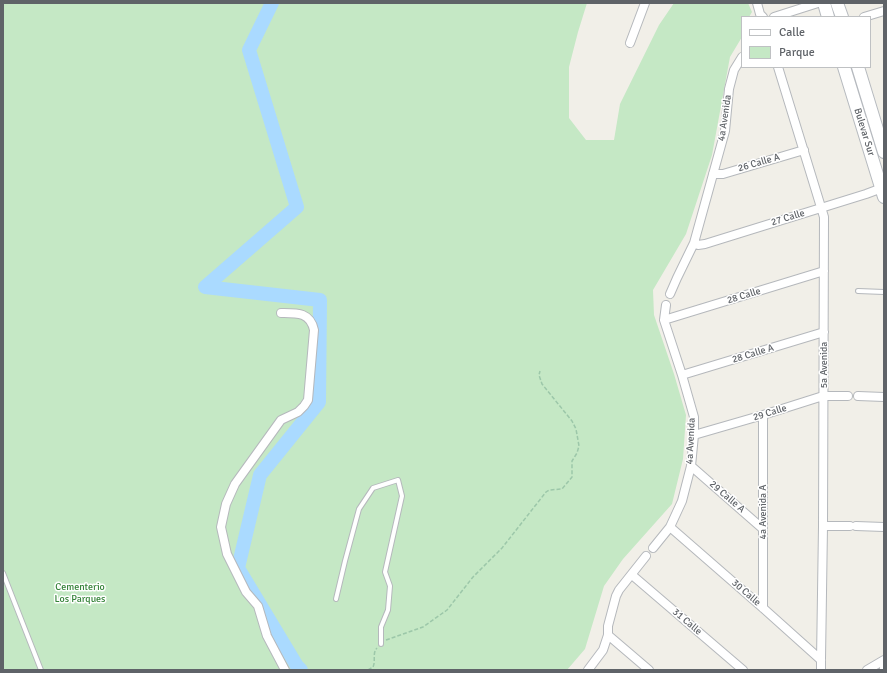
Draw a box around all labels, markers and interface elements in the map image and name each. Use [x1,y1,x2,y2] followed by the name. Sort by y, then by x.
[741,16,871,68] legend
[779,25,805,40] text: Calle
[779,45,815,60] text: Parque
[716,94,734,142] street label: 4a Avenida
[851,107,877,157] street label: Bulevar Sur
[737,151,781,175] street label: 26 Calle A
[770,207,806,229] street label: 27 Calle
[726,285,762,307] street label: 28 Calle
[731,342,775,366] street label: 28 Calle A
[818,342,830,388] street label: 5a Avenida
[752,402,788,424] street label: 29 Calle
[684,417,698,465] street label: 4a Avenida
[707,478,747,516] street label: 29 Calle A
[757,485,769,539] street label: 4a Avenida A
[729,577,763,609] street label: 30 Calle
[55,581,105,604] park label: Cementerio Los Parques
[670,606,704,638] street label: 31 Calle

